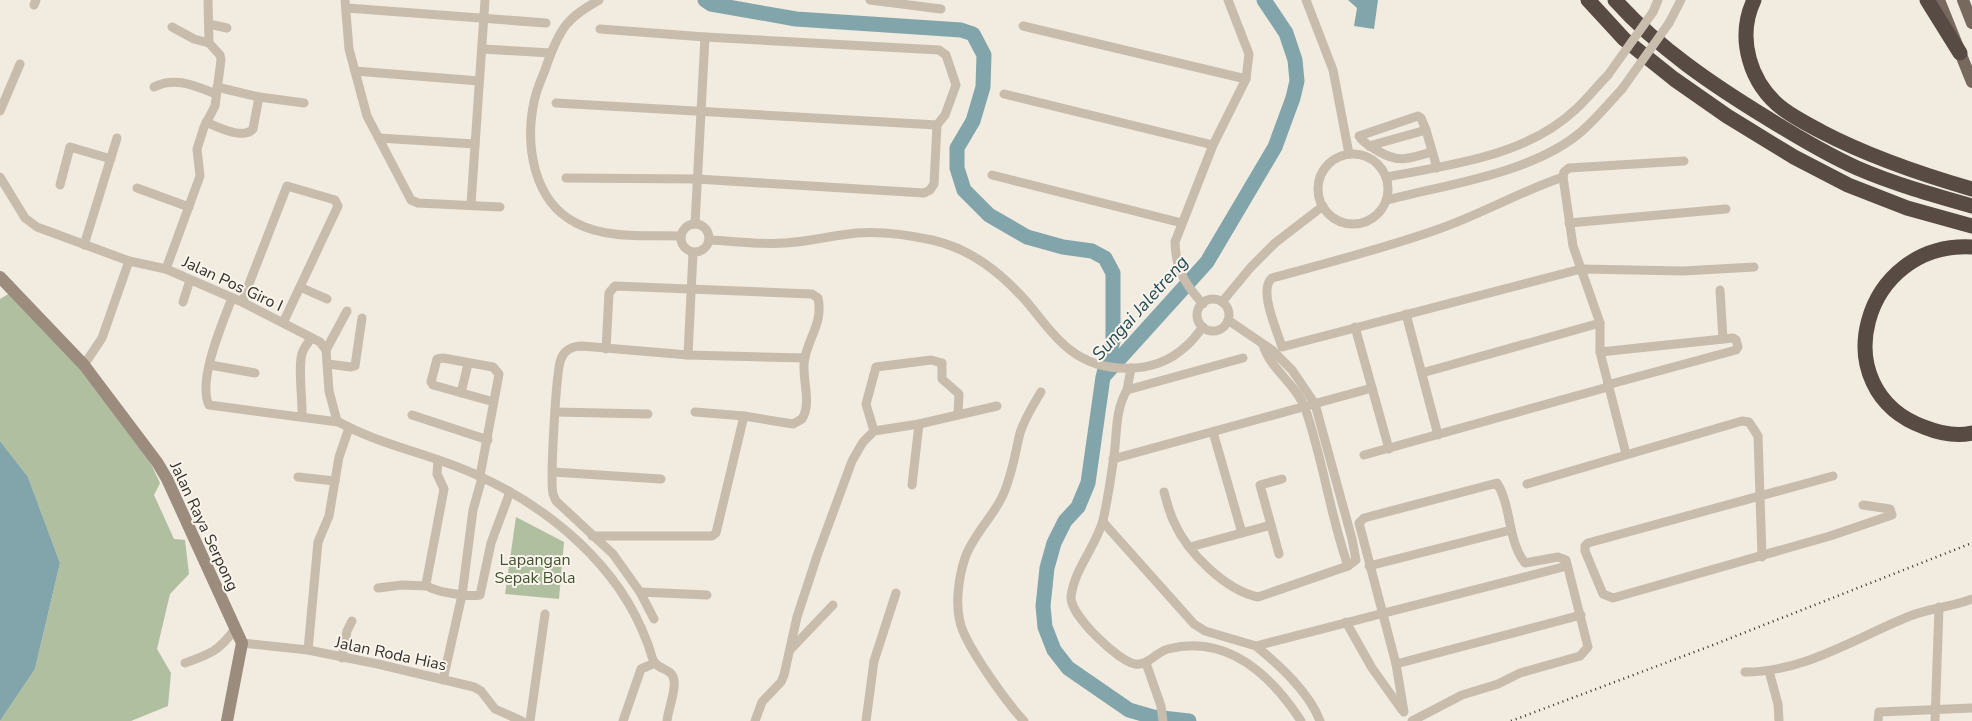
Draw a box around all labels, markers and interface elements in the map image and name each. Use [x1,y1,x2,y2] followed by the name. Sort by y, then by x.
[1086,250,1194,366] water label: Sungai Jaletreng
[178,251,286,317] street label: Jalan Pos Giro I
[164,457,244,595] street label: Jalan Raya Serpong
[494,549,576,589] park label: Lapangan Sepak Bola
[332,631,449,677] street label: Jalan Roda Hias

